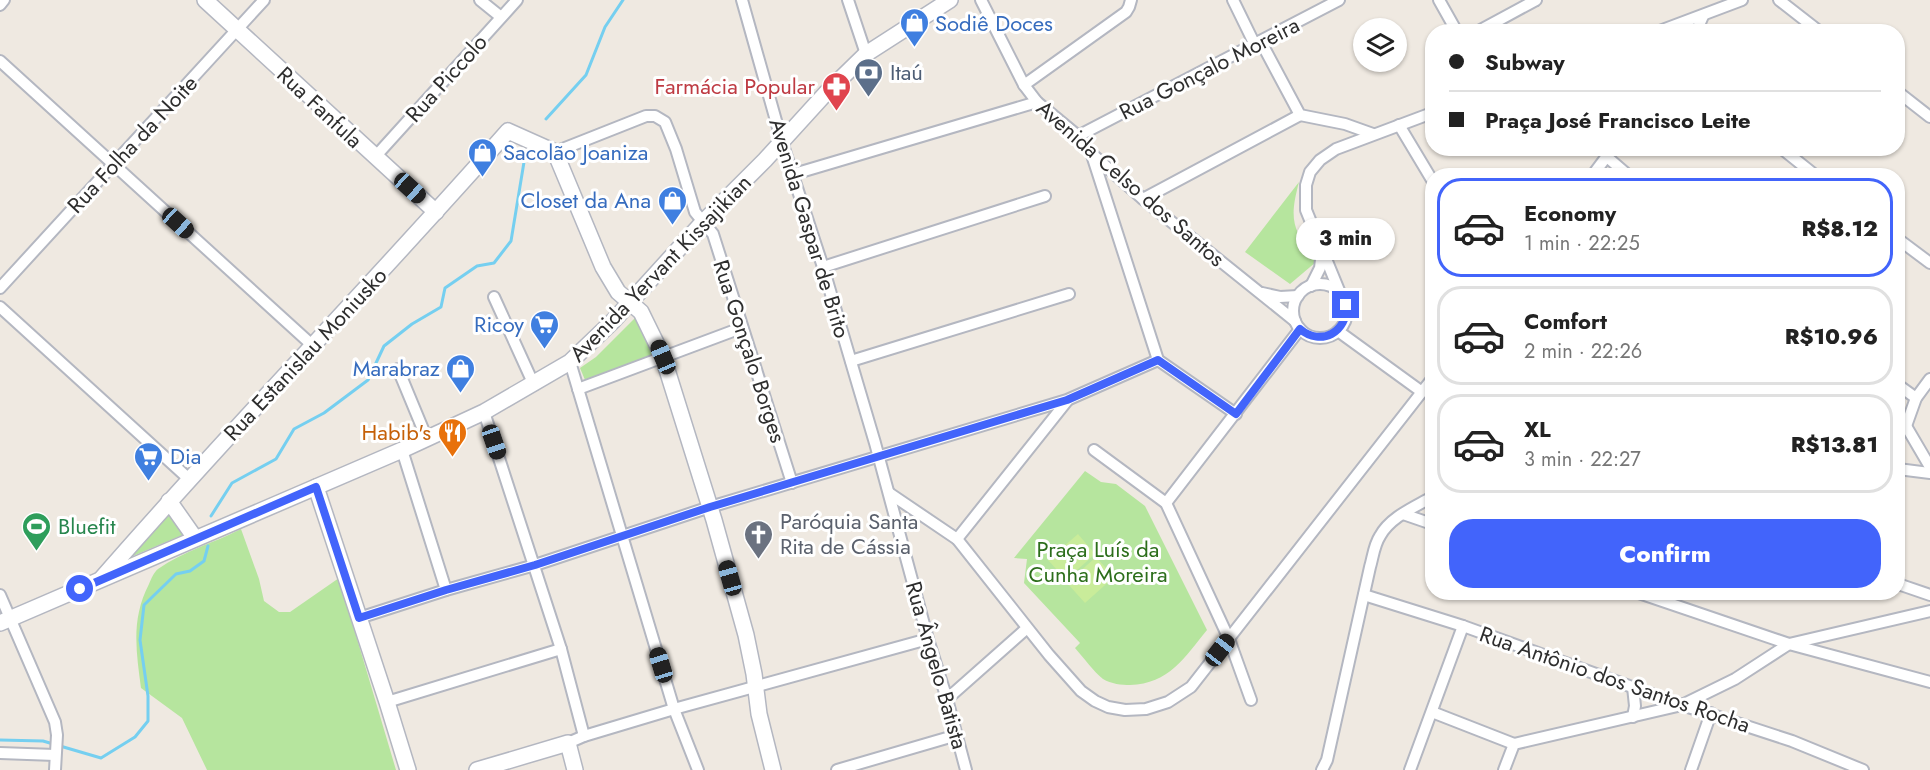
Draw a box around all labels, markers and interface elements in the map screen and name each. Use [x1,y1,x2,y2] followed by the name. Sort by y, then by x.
[898,7,930,49] shop icon: Sodiê Doces
[935,7,1053,39] place label: Sodiê Doces
[1113,9,1305,127] street label: Rua Gonçalo Moreira
[1353,18,1407,72] map controls
[1353,18,1407,72] button: layers
[398,27,494,129] street label: Rua Piccolo
[1485,46,1565,78] text: Subway
[853,56,885,98] bank icon: Itaú
[890,56,923,88] place label: Itaú
[270,59,370,155] street label: Rua Fanfula
[59,68,205,220] street label: Rua Folha da Noite
[655,70,815,102] place label: Farmácia Popular
[820,70,852,112] pharmacy icon: Farmácia Popular
[1030,92,1232,274] street label: Avenida Celso dos Santos
[1485,104,1751,136] text: Praça José Francisco Leite
[761,114,859,342] street label: Avenida Gaspar de Brito
[466,136,498,178] shop icon: Sacolão Joaniza
[503,136,648,168] place label: Sacolão Joaniza
[562,167,758,369] street label: Avenida Yervant Kissajikian
[391,169,429,207] car
[520,184,651,216] place label: Closet da Ana
[656,184,688,226] shop icon: Closet da Ana
[1524,197,1616,229] text: Economy
[1452,201,1506,255] icon: car
[159,204,197,242] car
[1801,212,1878,244] text: R$8.12
[1296,218,1396,260] callout: 3 min
[1319,224,1372,253] text: 3 min
[1524,229,1640,258] text: 1 min · 22:25
[705,255,795,447] street label: Rua Gonçalo Borges
[216,260,394,448] street label: Rua Estanislau Moniusko
[1332,291,1359,318] route end
[1524,305,1607,337] text: Comfort
[474,308,524,340] place label: Ricoy
[529,308,561,350] supermarket icon: Ricoy
[1452,309,1506,363] icon: car
[1785,320,1878,352] text: R$10.96
[648,337,678,377] car
[1524,337,1642,366] text: 2 min · 22:26
[353,352,440,384] place label: Marabraz
[445,352,477,394] shop icon: Marabraz
[1524,413,1551,445] text: XL
[362,416,431,448] place label: Habib's
[436,416,468,458] restaurant icon: Habib's
[1452,417,1506,471] icon: car
[480,422,508,462] car
[1791,428,1878,460] text: R$13.81
[133,440,165,482] supermarket icon: Dia
[170,440,201,472] place label: Dia
[1524,445,1641,474] text: 3 min · 22:27
[780,505,918,562] place label: Paróquia Santa Rita de Cássia
[21,510,53,552] sports icon: Bluefit
[58,510,116,542] place label: Bluefit
[743,518,775,560] church icon: Paróquia Santa Rita de Cássia
[1449,519,1881,588] button: Confirm
[1028,533,1168,590] park label: Praça Luís da Cunha Moreira
[716,558,744,598] car
[66,575,93,602] route start
[898,577,976,753] street label: Rua Ângelo Batista
[1475,618,1755,740] street label: Rua Antônio dos Santos Rocha
[1202,630,1238,670] car
[647,645,675,685] car

